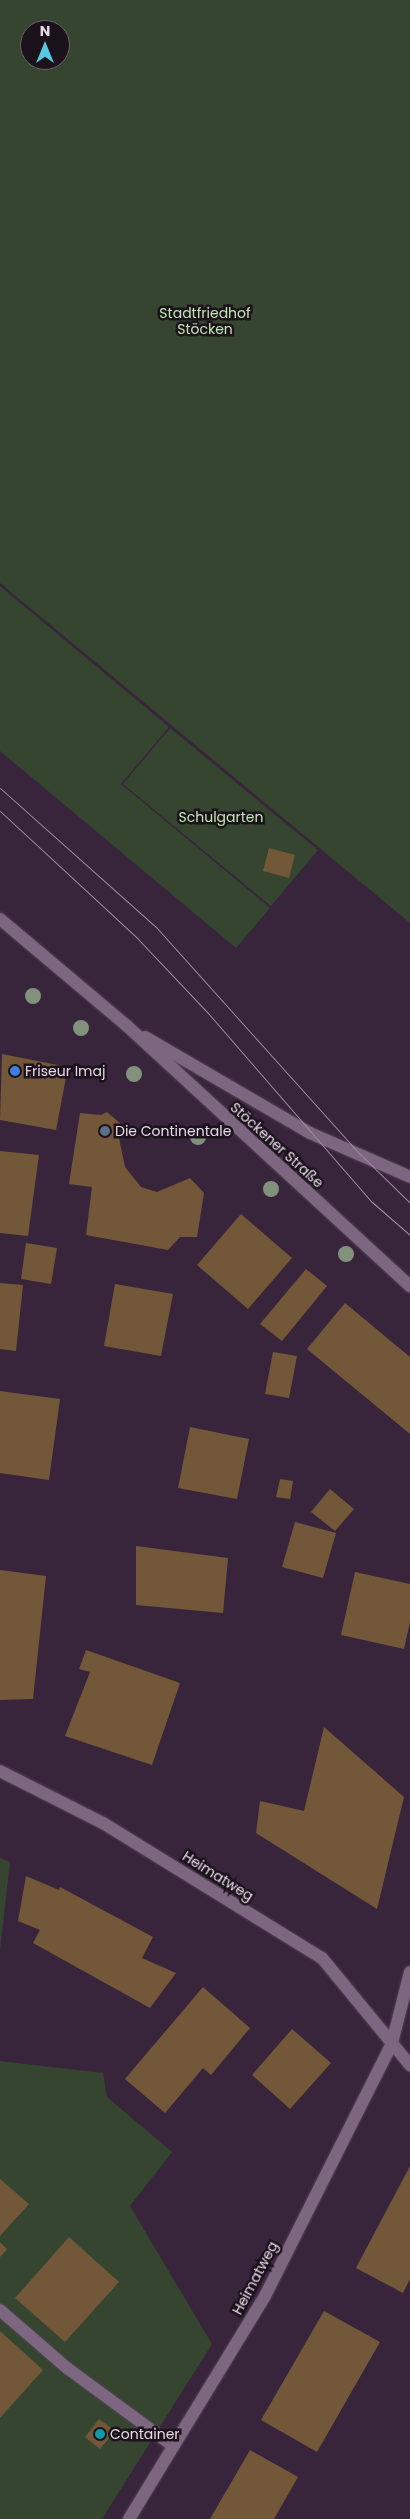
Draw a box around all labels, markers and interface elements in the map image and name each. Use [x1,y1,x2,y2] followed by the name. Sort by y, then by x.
[20,20,70,70] north arrow
[40,21,50,41] text: N
[159,305,251,338] park label: Stadtfriedhof Stöcken
[179,809,263,825] park label: Schulgarten
[25,1063,105,1079] place label: Friseur Imaj
[9,1065,21,1077] marker: Friseur Imaj
[227,1099,327,1191] street label: Stöckener Straße
[115,1123,231,1139] place label: Die Continentale
[99,1125,111,1137] marker: Die Continentale
[179,1848,257,1904] street label: Heimatweg
[229,2239,281,2317] street label: Heimatweg
[110,2426,180,2442] place label: Container
[94,2428,106,2440] marker: Container

